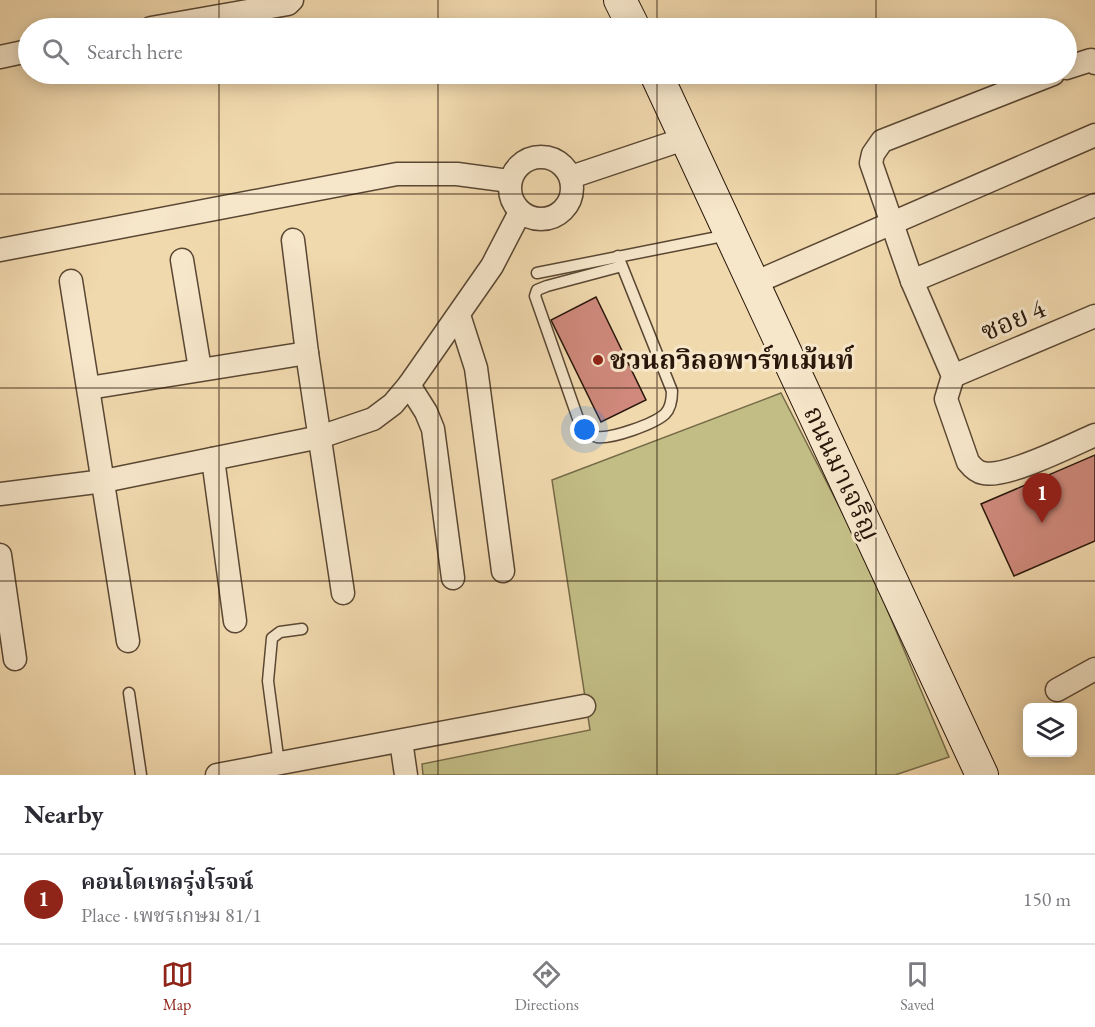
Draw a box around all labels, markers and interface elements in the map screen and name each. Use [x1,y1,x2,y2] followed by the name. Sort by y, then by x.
[18,18,1077,84] search box
[39,35,72,68] icon: search
[87,37,182,66] text: Search here
[975,290,1051,349] street label: ซอย 4
[610,342,855,377] place label: ชวนถวิลอพาร์ทเม้นท์
[591,353,605,367] marker: ชวนถวิลอพาร์ทเม้นท์
[796,400,889,546] street label: ถนนมาเจริญ
[570,415,599,444] your location
[1022,474,1062,523] pin: 1
[1023,703,1077,757] map controls
[1023,703,1077,757] button: layers
[24,797,104,831] text: Nearby
[81,867,254,896] text: คอนโดเทลรุ่งโรจน์
[38,886,49,912] text: 1
[1023,886,1071,912] text: 150 m
[81,902,262,928] text: Place · เพชรเกษม 81/1
[161,958,194,1015] tab: Map
[515,958,579,1015] tab: Directions
[900,958,934,1015] tab: Saved

